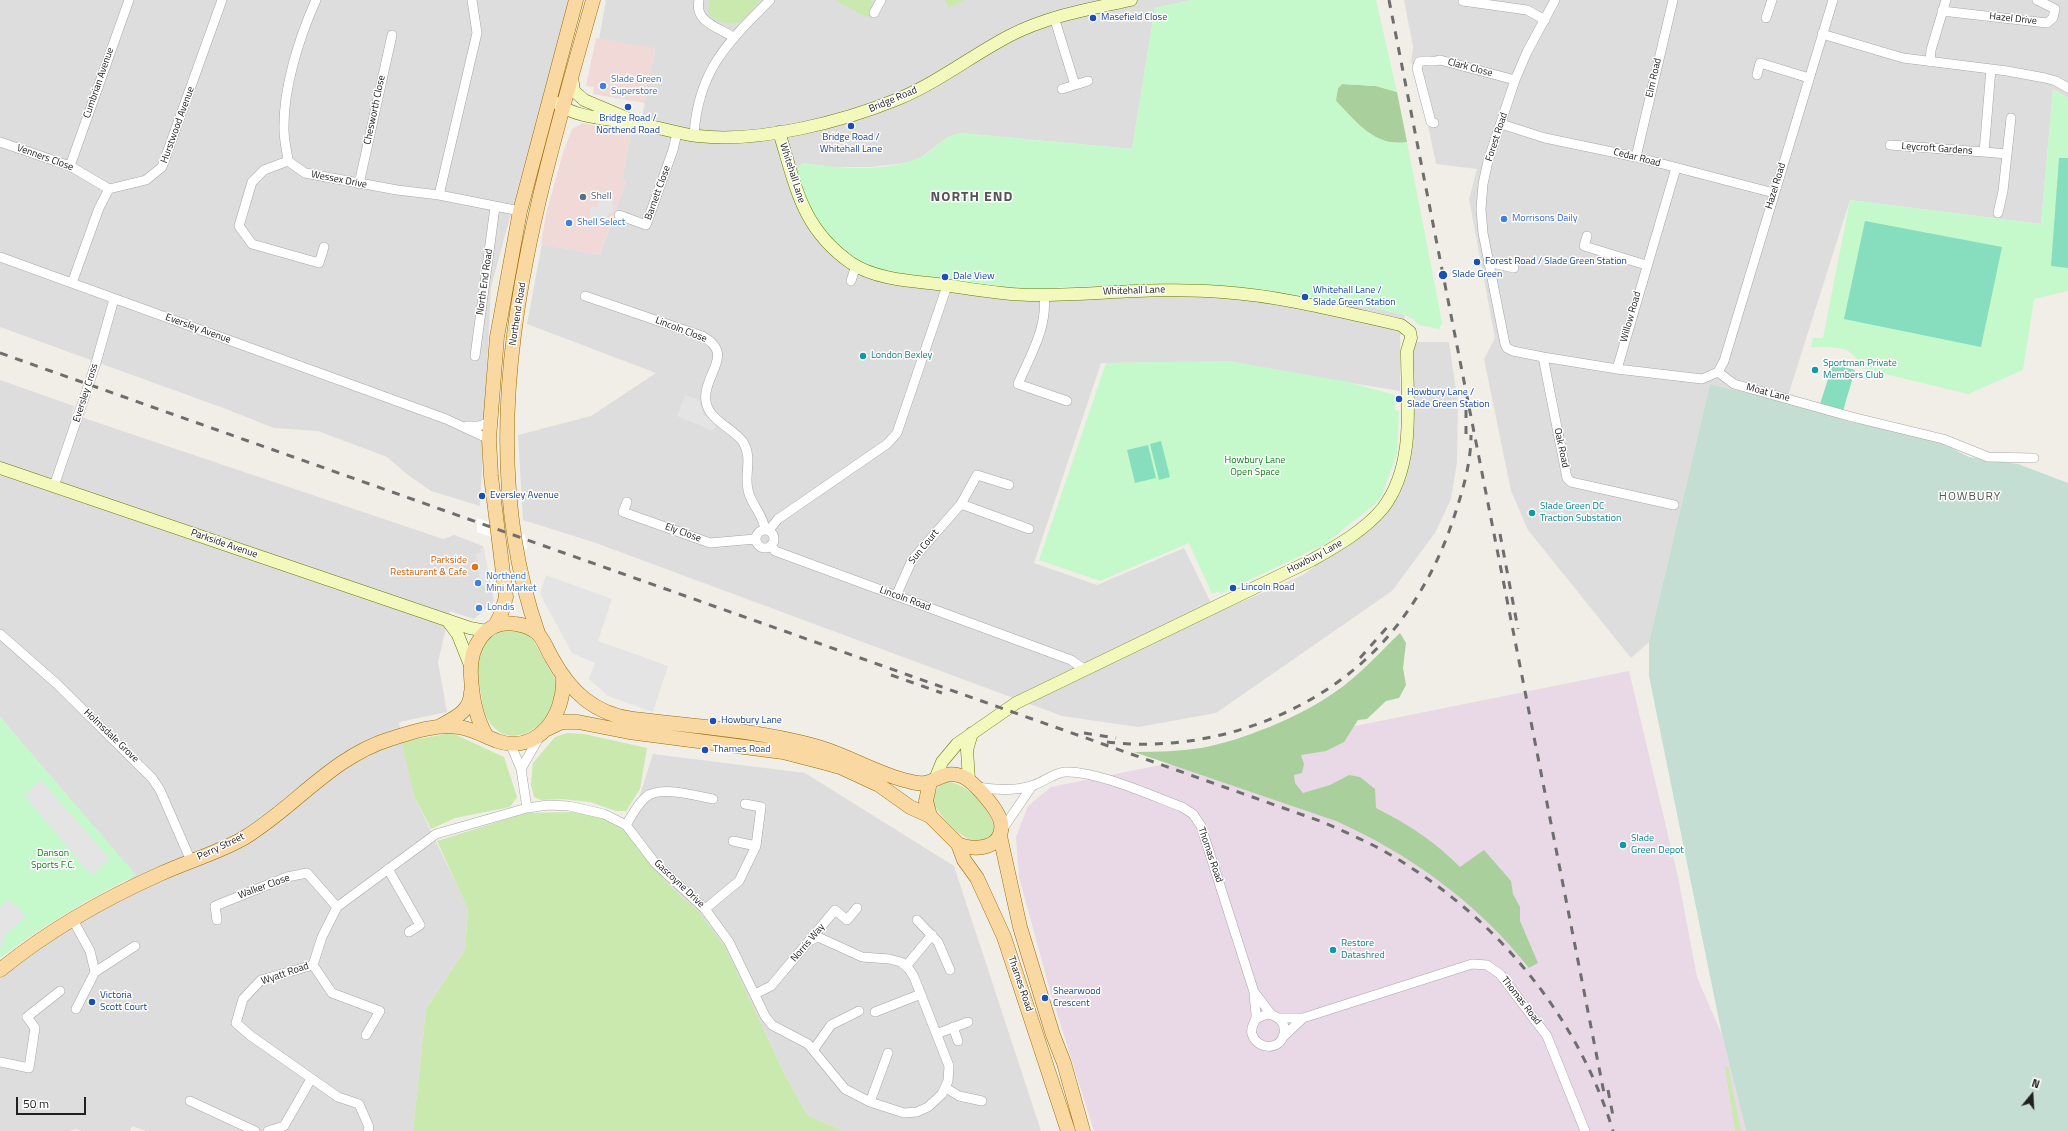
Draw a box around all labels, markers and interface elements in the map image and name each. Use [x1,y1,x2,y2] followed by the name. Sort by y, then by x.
[1989,11,2037,27] street label: Hazel Drive
[1101,12,1167,24] place label: Masefield Close
[1088,13,1098,23] marker: Masefield Close
[81,46,117,120] street label: Cumbrian Avenue
[1446,56,1494,80] street label: Clark Close
[1644,57,1664,99] street label: Elm Road
[362,74,388,146] street label: Chesworth Close
[611,74,661,98] place label: Slade Green Superstore
[598,81,608,91] marker: Slade Green Superstore
[867,84,919,116] street label: Bridge Road
[159,85,197,165] street label: Hurstwood Avenue
[623,102,633,112] marker: Bridge Road / Northend Road
[1483,111,1511,163] street label: Forest Road
[596,113,660,136] place label: Bridge Road / Northend Road
[846,121,856,131] marker: Bridge Road / Whitehall Lane
[820,132,882,156] place label: Bridge Road / Whitehall Lane
[777,141,807,205] street label: Whitehall Lane
[1901,141,1973,157] street label: Leycroft Gardens
[15,142,75,174] street label: Venners Close
[1612,146,1662,170] street label: Cedar Road
[1763,162,1789,210] street label: Hazel Road
[643,164,673,222] street label: Barnett Close
[310,169,368,191] street label: Wessex Drive
[931,190,1013,206] district label: NORTH END
[591,191,611,203] place label: Shell
[578,192,588,202] marker: Shell
[1512,213,1578,225] place label: Morrisons Daily
[1499,214,1509,224] marker: Morrisons Daily
[577,217,625,229] place label: Shell Select
[564,218,574,228] marker: Shell Select
[474,248,496,316] street label: North End Road
[1485,256,1627,268] place label: Forest Road / Slade Green Station
[1472,257,1482,267] marker: Forest Road / Slade Green Station
[1437,269,1449,281] marker: Slade Green
[1452,269,1502,281] place label: Slade Green
[953,271,995,283] place label: Dale View
[940,272,950,282] marker: Dale View
[507,282,529,346] street label: Northend Road
[1103,284,1165,298] street label: Whitehall Lane
[1313,285,1396,308] place label: Whitehall Lane / Slade Green Station
[1618,290,1644,344] street label: Willow Road
[1300,292,1310,302] marker: Whitehall Lane / Slade Green Station
[164,312,232,346] street label: Eversley Avenue
[653,315,709,345] street label: Lincoln Close
[871,350,932,362] place label: London Bexley
[858,351,868,361] marker: London Bexley
[1823,358,1897,382] place label: Sportman Private Members Club
[71,362,101,424] street label: Eversley Cross
[1810,365,1820,375] marker: Sportman Private Members Club
[1745,381,1791,405] street label: Moat Lane
[1407,387,1490,410] place label: Howbury Lane / Slade Green Station
[1394,394,1404,404] marker: Howbury Lane / Slade Green Station
[1551,427,1571,469] street label: Oak Road
[1225,455,1285,478] park label: Howbury Lane Open Space
[490,490,559,502] place label: Eversley Avenue
[1939,490,2001,504] district label: HOWBURY
[477,491,487,501] marker: Eversley Avenue
[1540,501,1621,524] place label: Slade Green DC Traction Substation
[1527,508,1537,518] marker: Slade Green DC Traction Substation
[663,521,703,545] street label: Ely Close
[189,527,259,561] street label: Parkside Avenue
[906,527,942,567] street label: Sun Court
[1285,537,1345,577] street label: Howbury Lane
[390,555,467,578] place label: Parkside Restaurant & Cafe
[470,562,480,572] marker: Parkside Restaurant & Cafe
[486,571,536,594] place label: Northend Mini Market
[473,578,483,588] marker: Northend Mini Market
[1241,582,1294,594] place label: Lincoln Road
[1228,583,1238,593] marker: Lincoln Road
[878,584,932,614] street label: Lincoln Road
[487,602,515,614] place label: Londis
[474,603,484,613] marker: Londis
[81,707,141,765] street label: Holmsdale Grove
[721,715,782,727] place label: Howbury Lane
[708,716,718,726] marker: Howbury Lane
[713,744,771,756] place label: Thames Road
[700,745,710,755] marker: Thames Road
[1195,826,1225,884] street label: Thomas Road
[196,831,246,863] street label: Perry Street
[1631,833,1684,856] place label: Slade Green Depot
[1618,840,1628,850] marker: Slade Green Depot
[31,848,75,872] park label: Danson Sports F.C.
[651,858,707,910] street label: Gascoyne Drive
[237,872,291,902] street label: Walker Close
[788,921,828,965] street label: Norris Way
[1341,938,1385,962] place label: Restore Datashred
[1328,945,1338,955] marker: Restore Datashred
[1005,955,1035,1013] street label: Thames Road
[260,960,310,988] street label: Wyatt Road
[1498,975,1544,1027] street label: Thomas Road
[1053,986,1101,1010] place label: Shearwood Crescent
[100,990,147,1014] place label: Victoria Scott Court
[1040,993,1050,1003] marker: Shearwood Crescent
[87,997,97,1007] marker: Victoria Scott Court
[2012,1075,2052,1115] north arrow
[2030,1075,2042,1092] text: N
[18,1089,88,1115] scale bar
[23,1094,49,1113] text: 50 m

